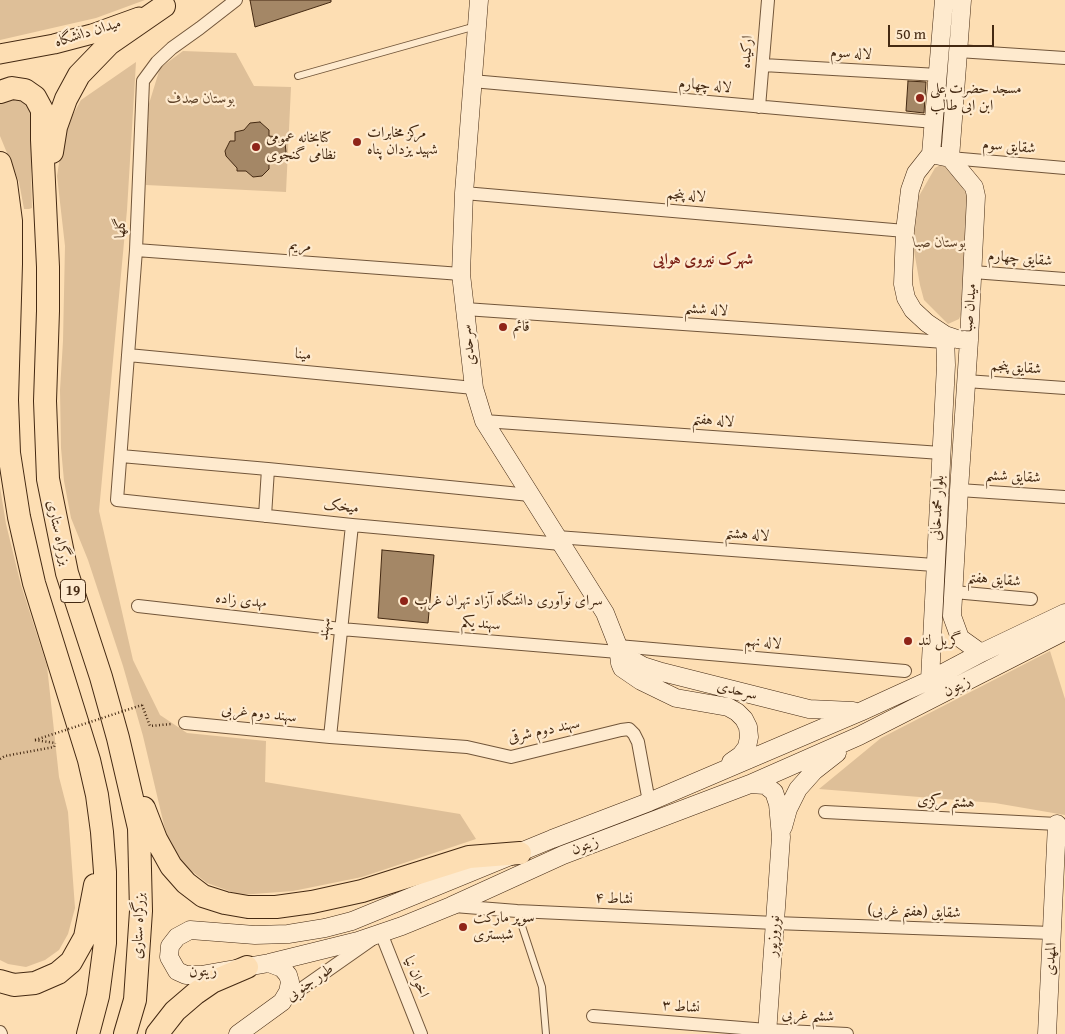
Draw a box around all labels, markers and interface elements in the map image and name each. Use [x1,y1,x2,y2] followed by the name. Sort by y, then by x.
[53,14,123,52] street label: میدان دانشگاه
[890,15,996,47] scale bar
[896,23,926,44] text: 50 m
[737,35,757,69] street label: ارکیده
[830,44,872,64] street label: لاله سوم
[678,75,732,97] street label: لاله چهارم
[930,80,1022,115] place label: مسجد حضرت علی ابن ابی طالب
[167,90,235,108] park label: بوستان صدف
[914,92,926,104] marker: مسجد حضرت علی ابن ابی طالب
[367,124,438,159] place label: مرکز مخابرات شهید یزدان پناه
[266,129,336,164] place label: کتابخانه عمومی نظامی گنجوی
[351,136,363,148] marker: مرکز مخابرات شهید یزدان پناه
[982,136,1036,158] street label: شقایق سوم
[250,141,262,153] marker: کتابخانه عمومی نظامی گنجوی
[666,185,706,207] street label: لاله پنجم
[112,217,130,239] street label: گلها
[914,234,966,252] park label: بوستان صبا
[288,236,312,256] street label: مریم
[987,247,1053,271] street label: شقایق چهارم
[653,250,753,270] district label: شهرک نیروی هوایی
[959,283,981,333] street label: میدان صبا
[684,299,728,321] street label: لاله ششم
[513,318,530,336] place label: قائم
[497,321,509,333] marker: قائم
[458,324,480,366] street label: سرحدی
[294,345,312,365] street label: مینا
[990,357,1042,379] street label: شقایق پنجم
[691,411,735,431] street label: لاله هفتم
[985,467,1041,487] street label: شقایق ششم
[927,475,949,541] street label: بلوار محمدخانی
[322,496,360,518] street label: میخک
[42,499,74,567] street label: بزرگراه ستاری
[724,524,770,546] street label: لاله هشتم
[966,569,1022,591] street label: شقایق هفتم
[60,580,86,602] road number: 19
[215,589,267,613] street label: مهدی زاده
[414,592,603,610] place label: سرای نوآوری دانشگاه آزاد تهران غرب
[398,595,410,607] marker: سرای نوآوری دانشگاه آزاد تهران غرب
[461,613,501,635] street label: سهند يكم
[315,617,335,641] street label: سهند
[744,632,782,654] street label: لاله نهم
[918,632,962,650] place label: گریل لند
[902,635,914,647] marker: گریل لند
[940,673,974,701] street label: زیتون
[715,677,759,705] street label: سرحدی
[221,701,297,727] street label: سهند دوم غربی
[506,715,582,747] street label: سهند دوم شرقی
[917,792,975,812] street label: هشتم مرکزی
[569,833,601,859] street label: زیتون
[595,889,633,909] street label: نشاط ۴
[129,892,149,960] street label: بزرگراه ستاری
[867,901,961,923] street label: شقایق (هفتم غربی)
[473,909,535,944] place label: سوپر مارکت شبستری
[764,915,784,957] street label: نوروزپور
[457,921,469,933] marker: سوپر مارکت شبستری
[1041,942,1061,976] street label: المهدی
[400,953,432,1001] street label: اخوان نیا
[283,960,337,1006] street label: طور جنوبی
[188,962,218,982] street label: زیتون
[661,996,701,1018] street label: نشاط ۳
[781,1006,835,1026] street label: ششم غربی

